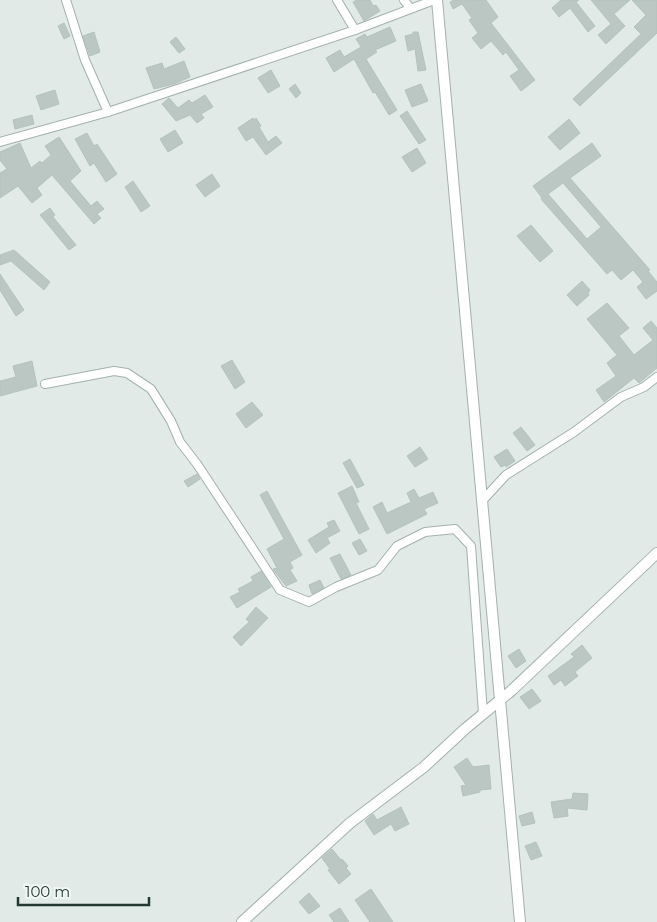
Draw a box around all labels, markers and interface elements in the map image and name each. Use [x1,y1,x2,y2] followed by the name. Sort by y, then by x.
[18,874,149,906] scale bar
[25,882,70,901] text: 100 m

